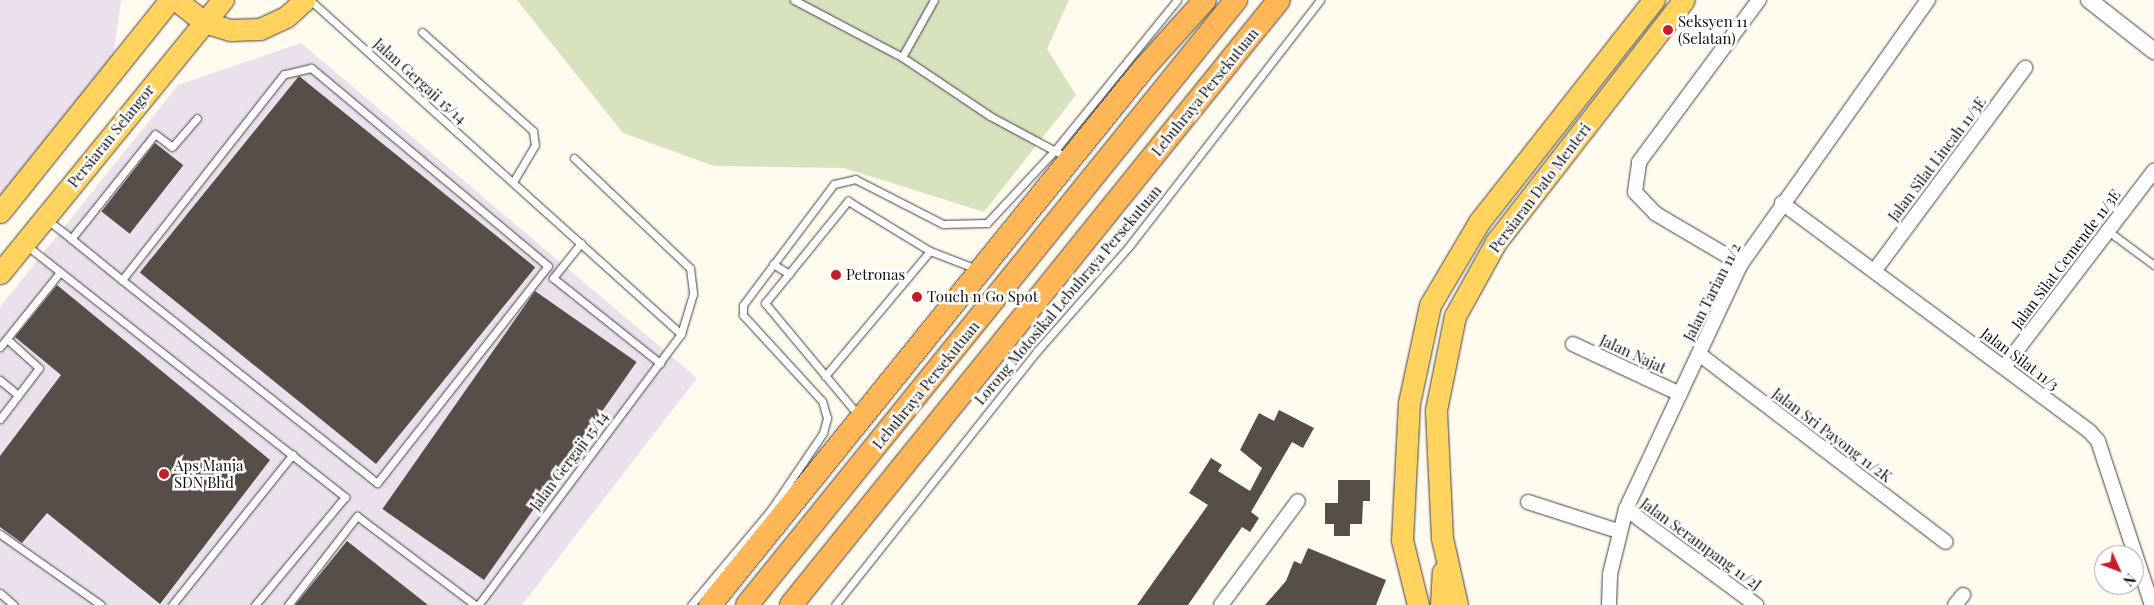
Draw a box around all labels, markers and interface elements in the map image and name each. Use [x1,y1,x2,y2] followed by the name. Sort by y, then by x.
[1678,12,1747,47] place label: Seksyen 11 (Selatan)
[1148,24,1262,160] street label: Lebuhraya Persekutuan
[1662,24,1674,36] marker: Seksyen 11 (Selatan)
[370,35,470,127] street label: Jalan Gergaji 15/14
[64,81,158,191] street label: Persiaran Selangor
[1884,93,1990,225] street label: Jalan Silat Lincah 11/3E
[1486,120,1594,256] street label: Persiaran Dato Menteri
[971,182,1165,408] street label: Lorong Motosikal Lebuhraya Persekutuan
[2008,186,2124,332] street label: Jalan Silat Cemende 11/3E
[1679,240,1745,344] street label: Jalan Tarian 11/2
[846,266,905,284] place label: Petronas
[830,269,842,281] marker: Petronas
[927,288,1038,306] place label: Touch n Go Spot
[911,291,923,303] marker: Touch n Go Spot
[869,317,983,453] street label: Lebuhraya Persekutuan
[1977,324,2063,394] street label: Jalan Silat 11/3
[1597,331,1669,377] street label: Jalan Najat
[1769,384,1895,486] street label: Jalan Sri Payong 11/2K
[526,408,612,514] street label: Jalan Gergaji 15/14
[174,456,243,491] place label: Aps Manja SDN Bhd
[158,468,170,480] marker: Aps Manja SDN Bhd
[1637,494,1765,594] street label: Jalan Serampang 11/2J
[2094,545,2144,595] north arrow
[2119,570,2140,590] text: N

